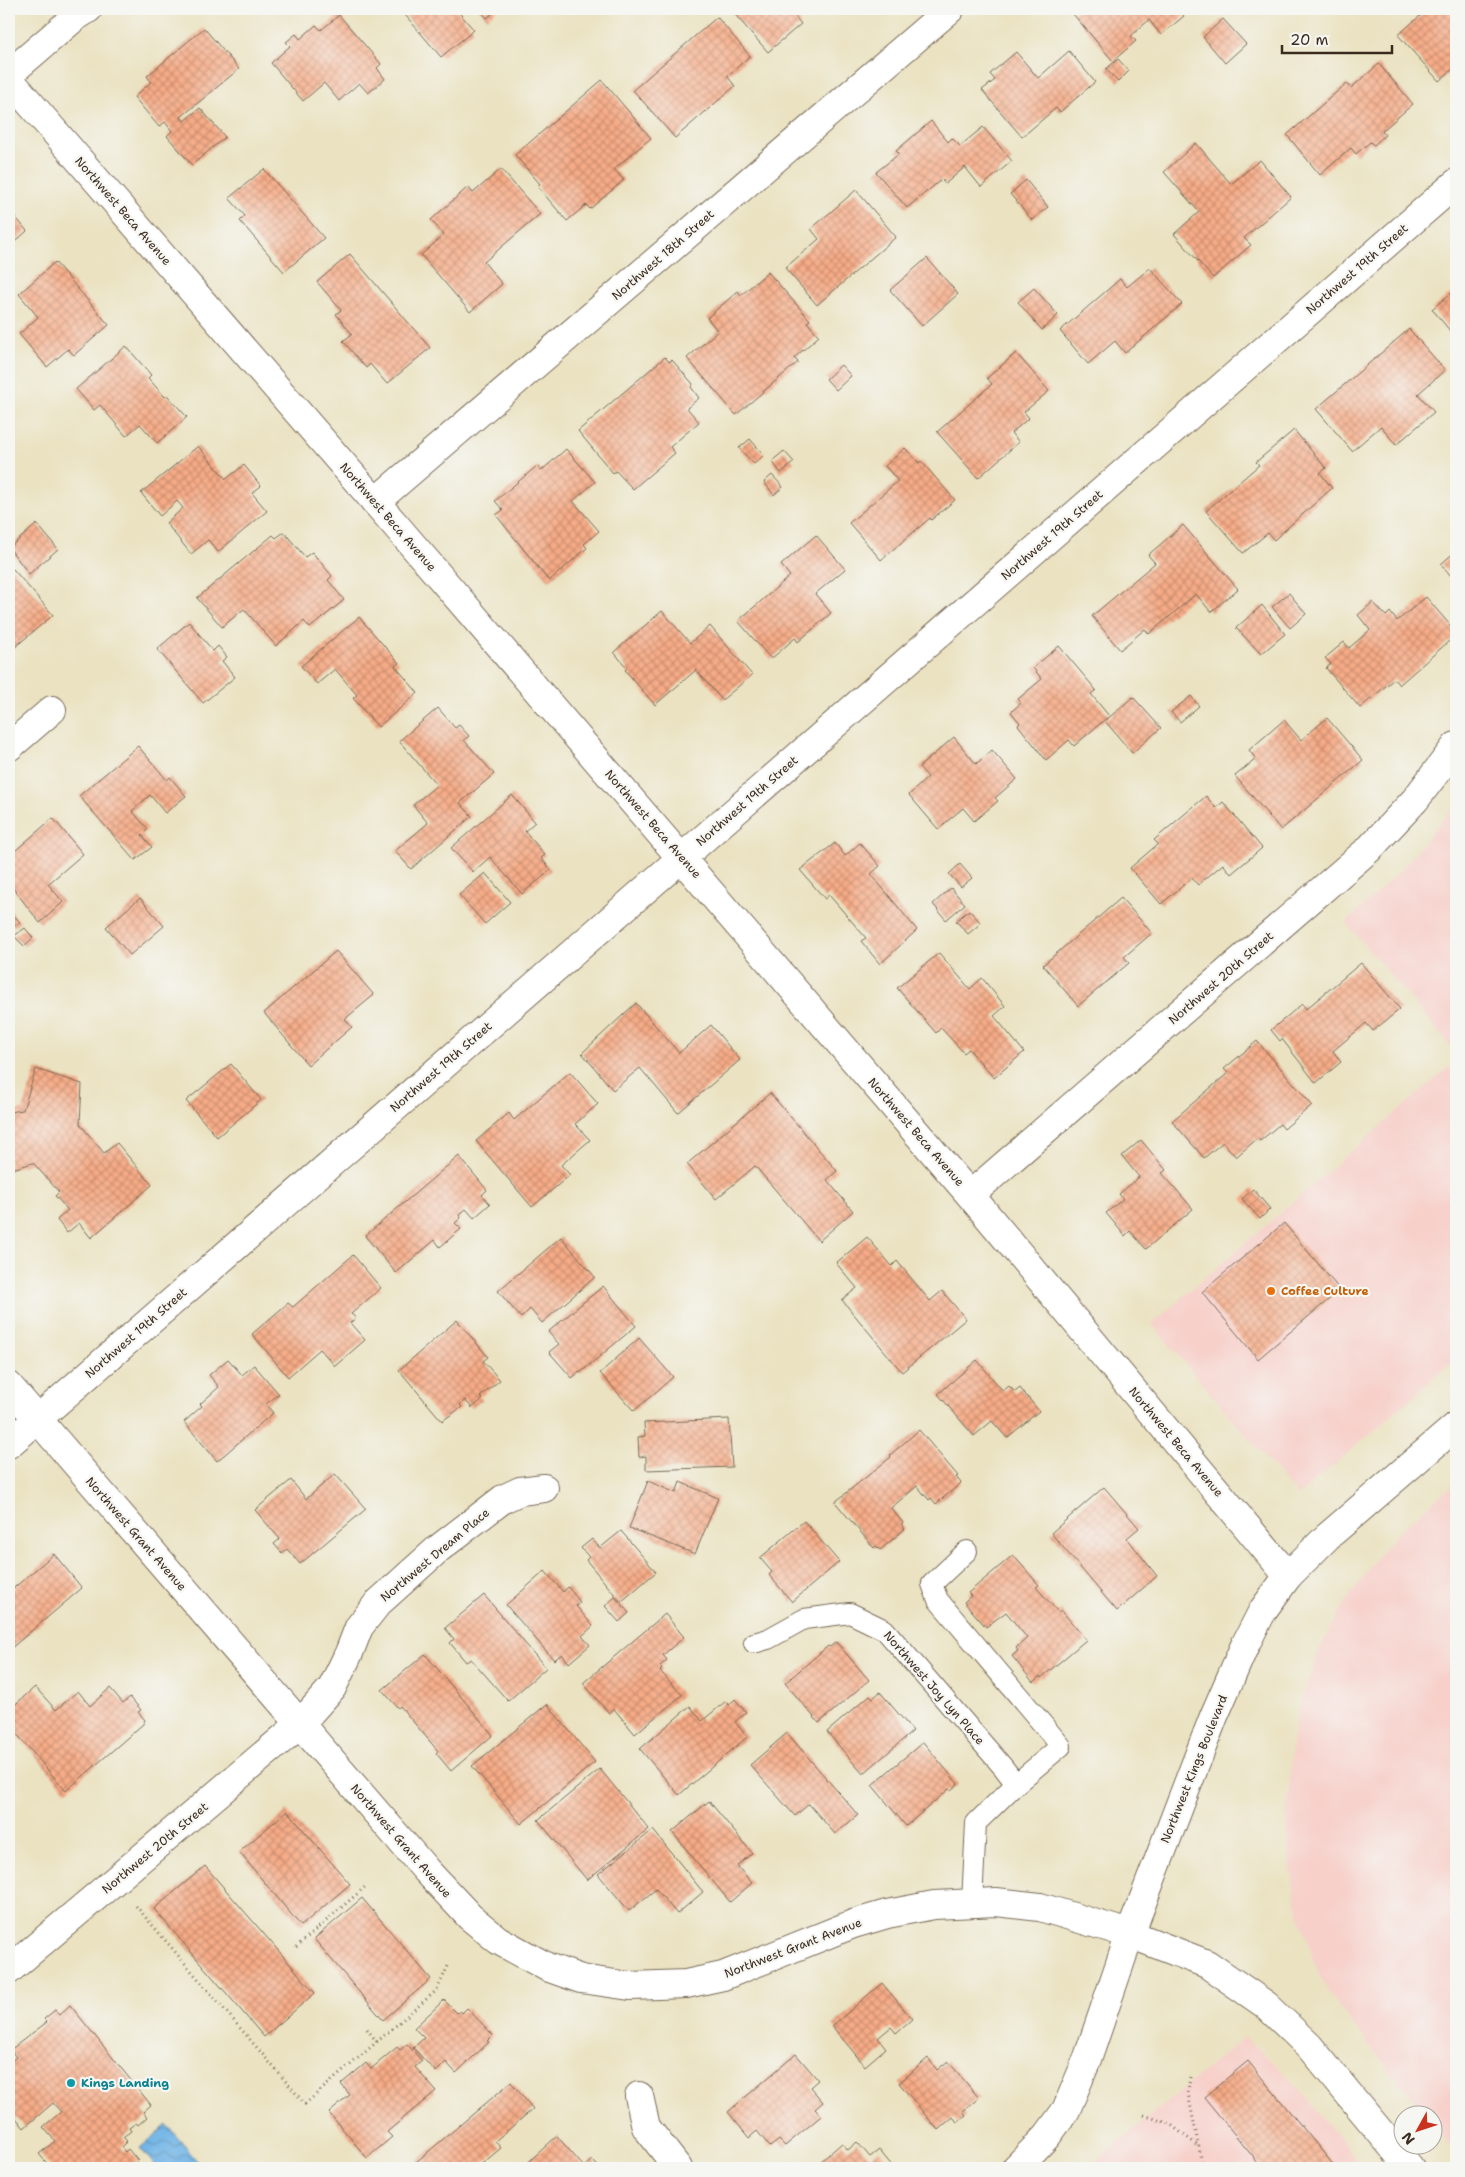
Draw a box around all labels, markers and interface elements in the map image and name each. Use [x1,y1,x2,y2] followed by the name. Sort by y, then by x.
[1282,22,1392,54] scale bar
[1290,30,1329,50] text: 20 m
[71,153,175,269] street label: Northwest Beca Avenue
[608,206,718,304] street label: Northwest 18th Street
[1303,220,1411,318] street label: Northwest 19th Street
[336,459,440,575] street label: Northwest Beca Avenue
[998,486,1106,584] street label: Northwest 19th Street
[693,752,801,850] street label: Northwest 19th Street
[601,766,705,882] street label: Northwest Beca Avenue
[1165,928,1277,1028] street label: Northwest 20th Street
[387,1018,495,1116] street label: Northwest 19th Street
[864,1074,968,1190] street label: Northwest Beca Avenue
[1281,1283,1369,1299] place label: Coffee Culture
[82,1284,190,1382] street label: Northwest 19th Street
[1265,1285,1277,1297] marker: Coffee Culture
[1125,1384,1227,1501] street label: Northwest Beca Avenue
[82,1474,190,1594] street label: Northwest Grant Avenue
[377,1504,493,1605] street label: Northwest Dream Place
[880,1628,988,1748] street label: Northwest Joy Lyn Place
[1157,1692,1231,1846] street label: Northwest Kings Boulevard
[347,1781,455,1901] street label: Northwest Grant Avenue
[99,1799,211,1897] street label: Northwest 20th Street
[722,1914,864,1982] street label: Northwest Grant Avenue
[81,2075,169,2091] place label: Kings Landing
[65,2077,77,2089] marker: Kings Landing
[1392,2104,1442,2154] north arrow
[1398,2128,1419,2148] text: N

